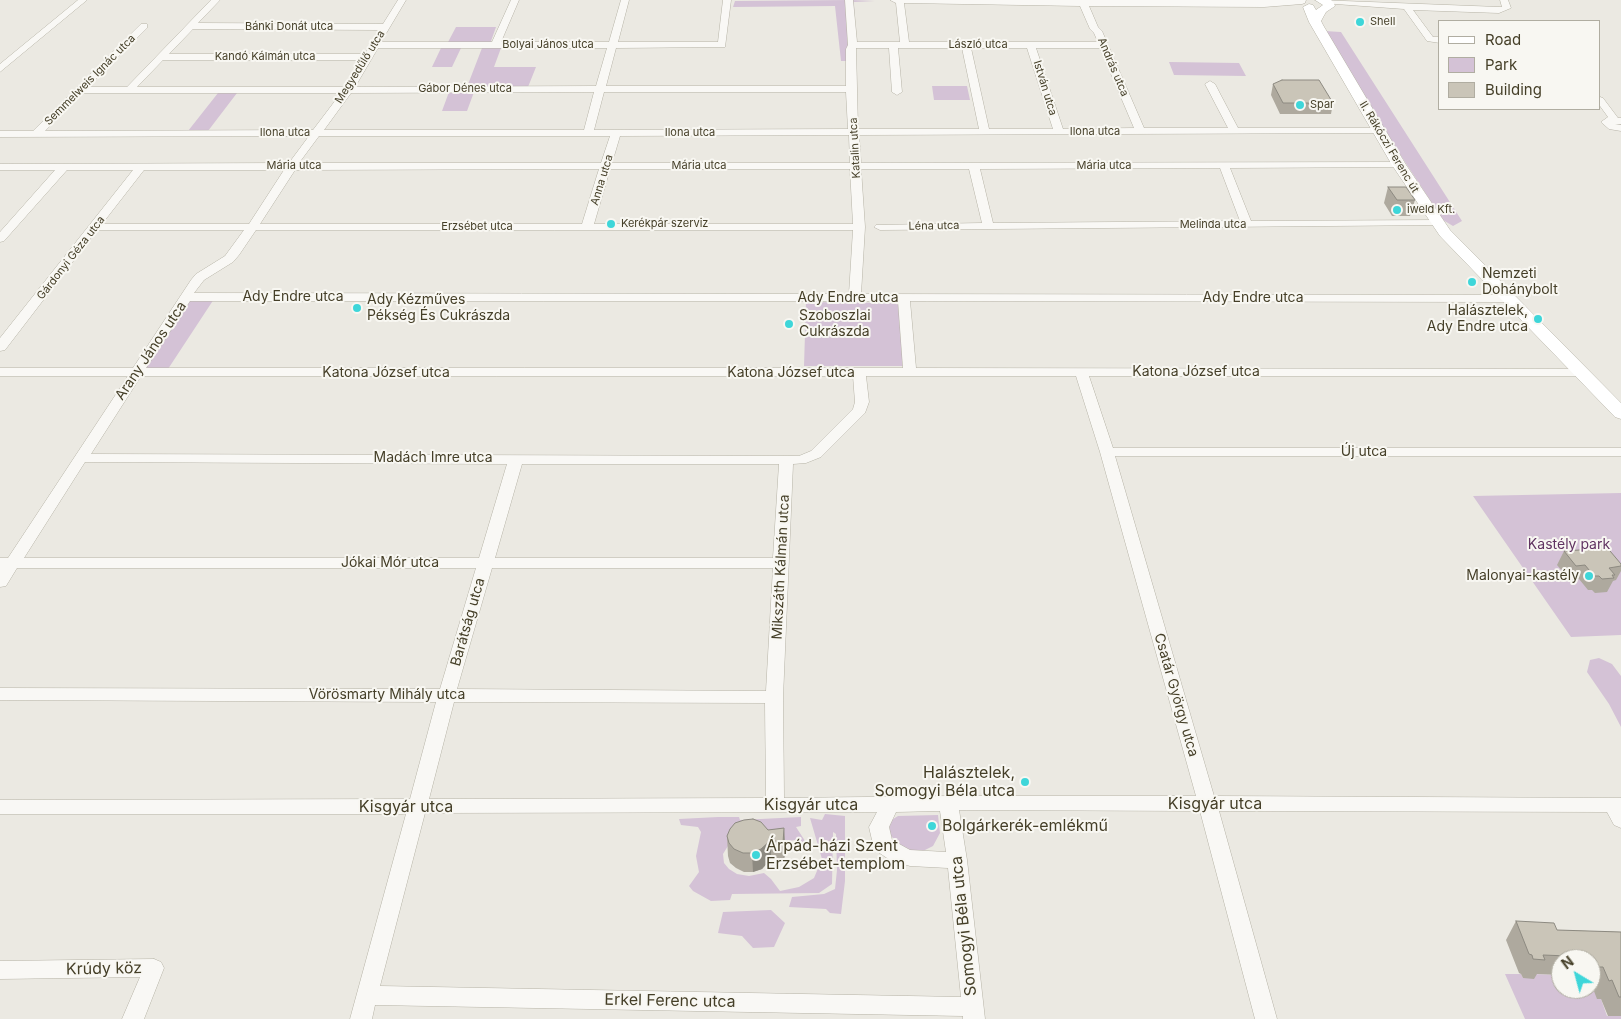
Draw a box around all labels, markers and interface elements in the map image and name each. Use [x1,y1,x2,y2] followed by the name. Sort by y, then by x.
[1370,15,1395,29] place label: Shell
[1354,16,1366,28] marker: Shell
[245,20,333,34] street label: Bánki Donát utca
[1438,20,1601,110] legend
[332,28,388,106] street label: Megyedűlő utca
[1485,30,1521,49] text: Road
[42,32,138,128] street label: Semmelweis Ignác utca
[1095,36,1131,98] street label: András utca
[502,38,594,52] street label: Bolyai János utca
[948,38,1008,52] street label: László utca
[215,50,315,64] street label: Kandó Kálmán utca
[1485,55,1517,74] text: Park
[1030,59,1060,117] street label: István utca
[1485,80,1542,99] text: Building
[418,82,512,96] street label: Gábor Dénes utca
[1310,98,1334,112] place label: Spar
[1294,99,1306,111] marker: Spar
[1356,99,1422,195] street label: II. Rákóczi Ferenc út
[847,117,863,179] street label: Katalin utca
[1070,125,1120,139] street label: Ilona utca
[260,126,310,140] street label: Ilona utca
[665,126,715,140] street label: Ilona utca
[588,153,616,207] street label: Anna utca
[267,159,321,173] street label: Mária utca
[672,159,726,173] street label: Mária utca
[1077,159,1131,173] street label: Mária utca
[1407,203,1455,217] place label: iweld Kft.
[1391,204,1403,216] marker: iweld Kft.
[34,214,108,302] street label: Gárdonyi Géza utca
[621,217,708,231] place label: Kerékpár szerviz
[605,218,617,230] marker: Kerékpár szerviz
[1180,218,1246,232] street label: Melinda utca
[908,219,960,233] street label: Léna utca
[441,220,513,234] street label: Erzsébet utca
[1482,266,1558,298] place label: Nemzeti Dohánybolt
[1466,276,1478,288] marker: Nemzeti Dohánybolt
[242,289,344,305] street label: Ady Endre utca
[797,290,899,306] street label: Ady Endre utca
[1202,290,1304,306] street label: Ady Endre utca
[367,292,510,324] place label: Ady Kézműves Pékség És Cukrászda
[112,299,190,403] street label: Arany János utca
[351,302,363,314] marker: Ady Kézműves Pékség És Cukrászda
[1427,303,1528,336] place label: Halásztelek, Ady Endre utca
[799,308,871,341] place label: Szoboszlai Cukrászda
[1532,313,1544,325] marker: Halásztelek, Ady Endre utca
[783,318,795,330] marker: Szoboszlai Cukrászda
[1132,364,1260,380] street label: Katona József utca
[322,365,450,381] street label: Katona József utca
[727,365,855,381] street label: Katona József utca
[1341,444,1387,460] street label: Új utca
[373,450,493,466] street label: Madách Imre utca
[769,494,793,640] street label: Mikszáth Kálmán utca
[1528,537,1610,553] park label: Kastély park
[341,555,439,571] street label: Jókai Mór utca
[1466,568,1579,584] place label: Malonyai-kastély
[1583,570,1595,582] marker: Malonyai-kastély
[447,576,489,668] street label: Barátság utca
[1150,631,1202,759] street label: Csatár György utca
[309,687,465,703] street label: Vörösmarty Mihály utca
[874,763,1015,801] place label: Halásztelek, Somogyi Béla utca
[1019,776,1031,788] marker: Halásztelek, Somogyi Béla utca
[1168,794,1262,814] street label: Kisgyár utca
[764,795,858,815] street label: Kisgyár utca
[359,797,453,817] street label: Kisgyár utca
[942,816,1108,836] place label: Bolgárkerék-emlékmű
[926,820,938,832] marker: Bolgárkerék-emlékmű
[766,836,905,874] place label: Árpád-házi Szent Erzsébet-templom
[750,849,762,861] marker: Árpád-házi Szent Erzsébet-templom
[947,855,981,997] street label: Somogyi Béla utca
[1551,949,1601,999] north arrow
[1558,952,1577,972] text: N
[66,959,142,979] street label: Krúdy köz
[604,990,736,1012] street label: Erkel Ferenc utca

